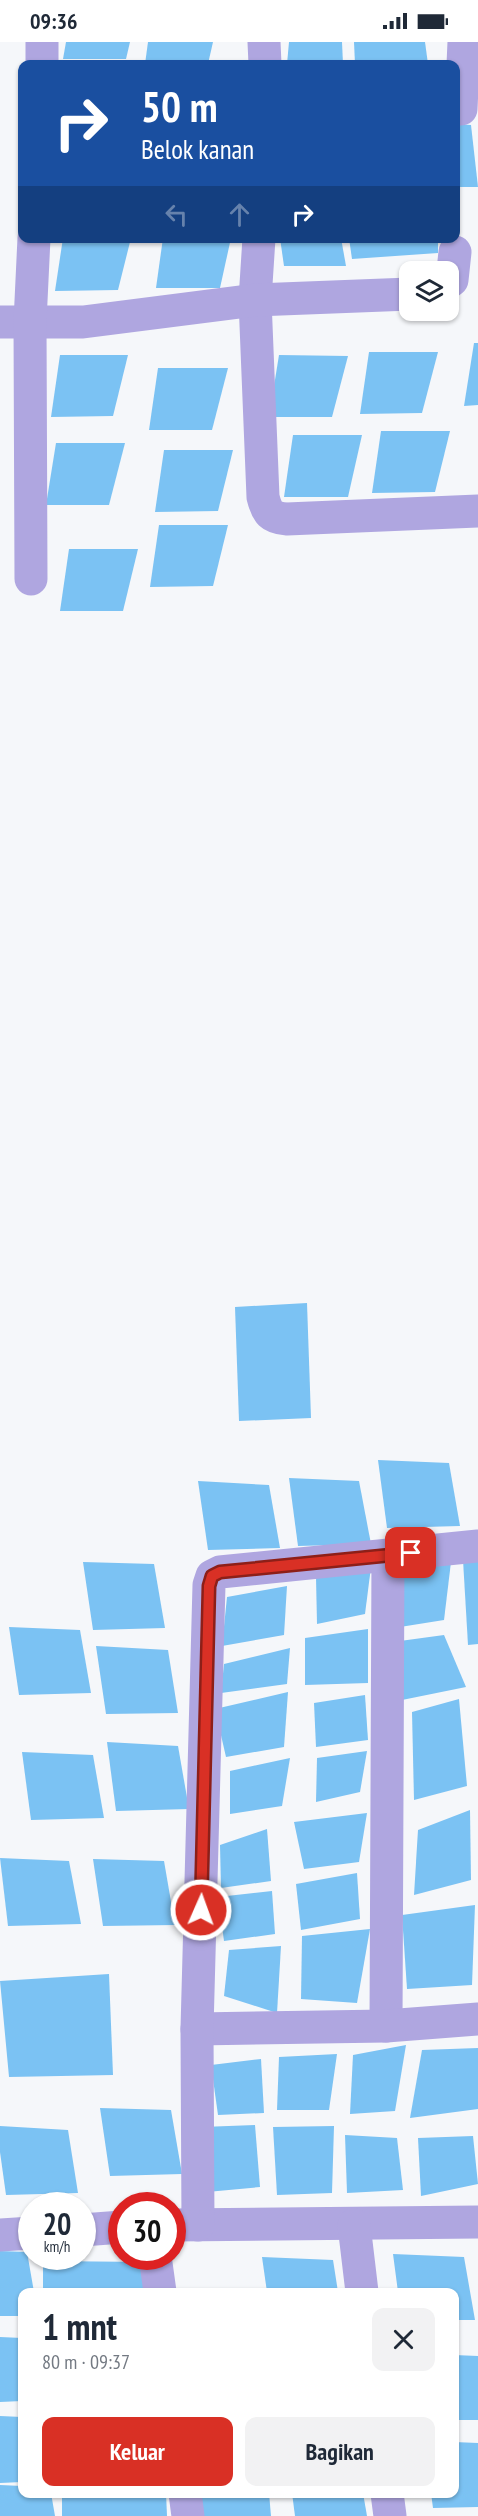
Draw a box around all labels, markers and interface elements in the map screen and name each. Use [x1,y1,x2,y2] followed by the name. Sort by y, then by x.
[30,7,78,35] text: 09:36
[141,79,218,134] text: 50 m
[42,84,120,162] icon: right
[141,132,254,166] text: Belok kanan
[160,198,193,231] icon: left
[223,198,256,231] icon: ahead
[286,198,319,231] icon: right
[399,261,459,321] map controls
[399,261,459,321] button: layers
[385,1527,436,1578] pin
[394,1536,427,1569] icon: arrive
[169,1878,233,1942] position arrow
[108,2192,186,2270] speed limit sign: 30
[43,2204,71,2243] text: 20
[44,2237,70,2256] text: km/h
[42,2303,117,2350] text: 1 mnt
[372,2308,435,2371] button: close
[42,2349,130,2375] text: 80 m · 09:37
[42,2417,233,2486] button: Keluar
[245,2417,435,2486] button: Bagikan

